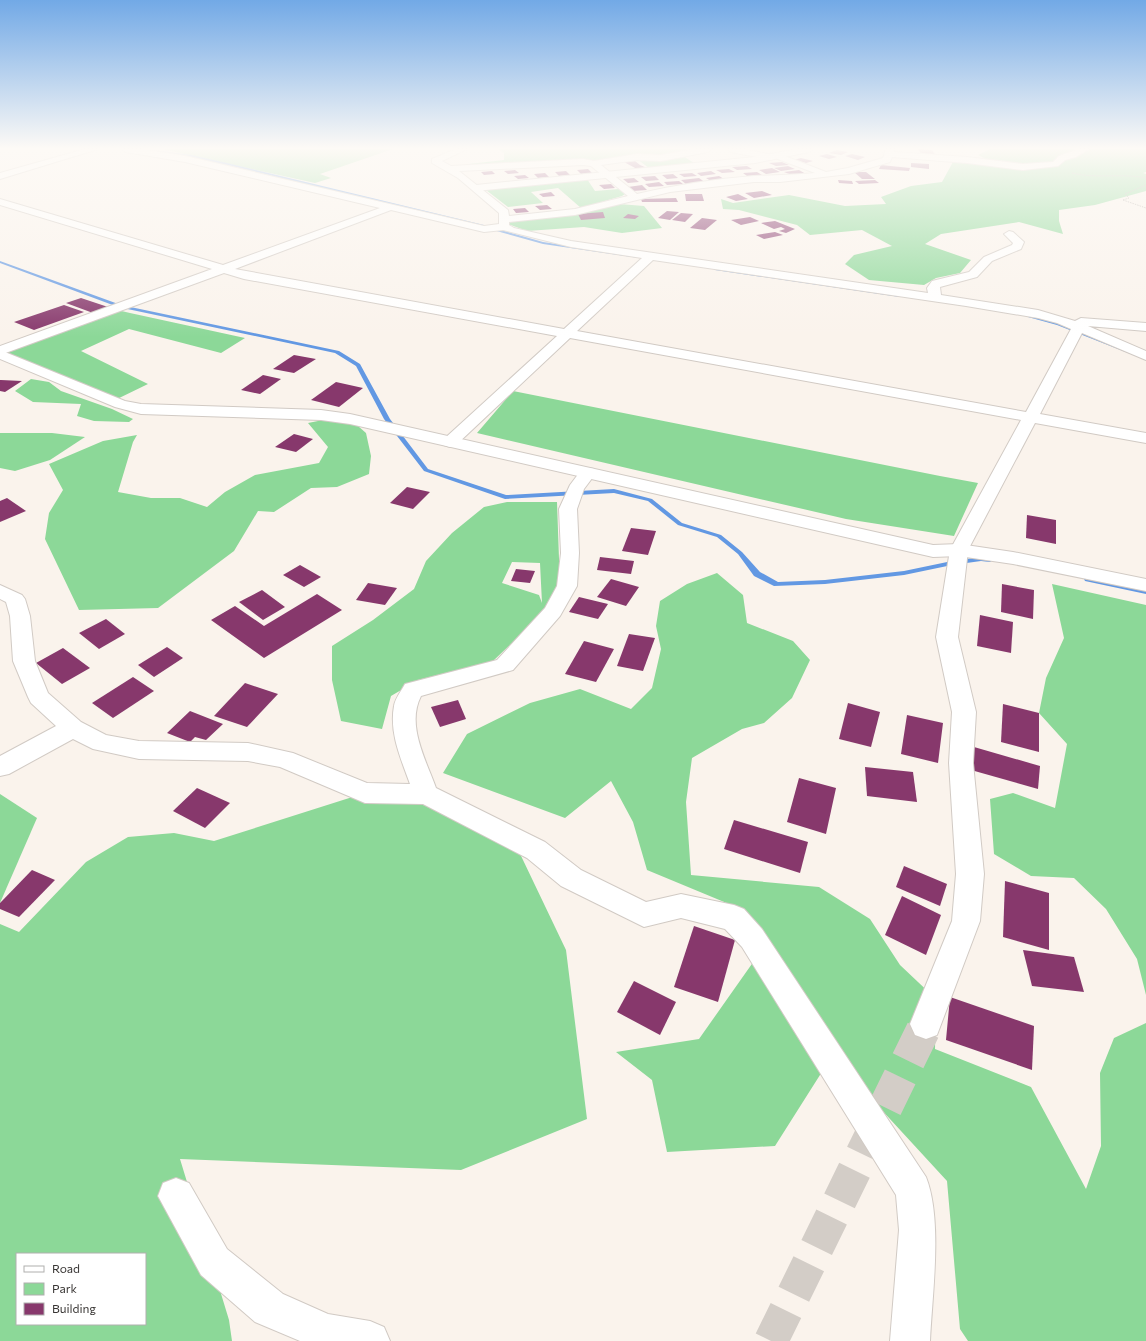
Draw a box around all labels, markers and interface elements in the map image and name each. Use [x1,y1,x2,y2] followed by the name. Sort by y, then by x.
[16,1253,146,1325] legend
[52,1261,80,1275] text: Road
[52,1281,78,1295] text: Park
[52,1301,96,1315] text: Building

